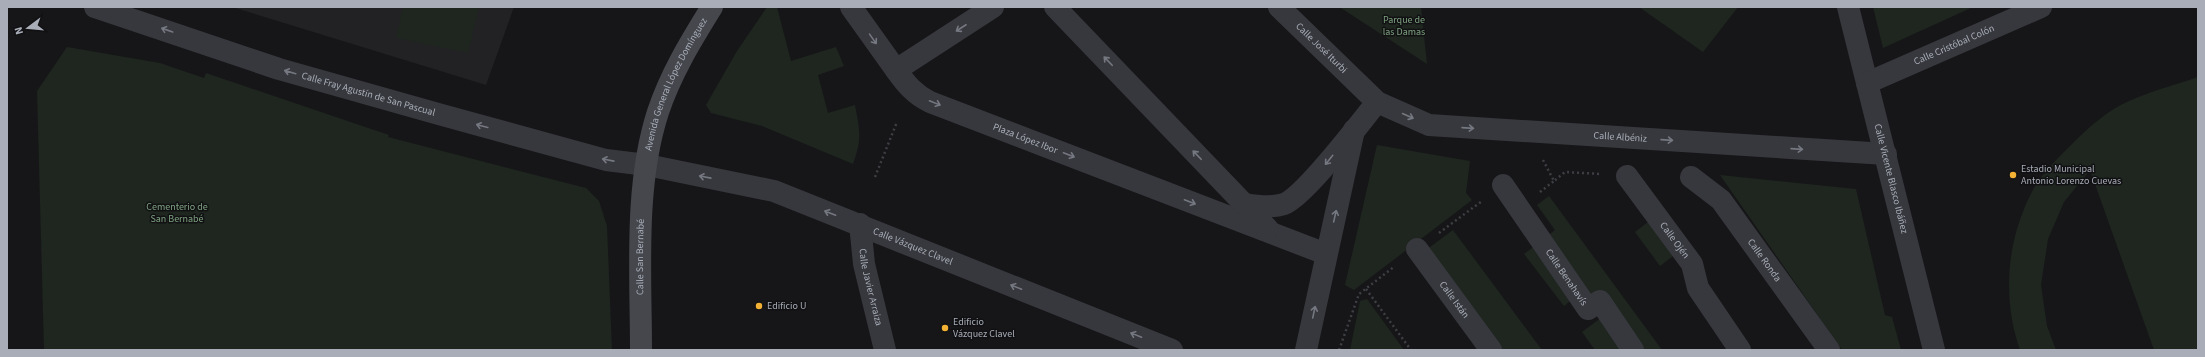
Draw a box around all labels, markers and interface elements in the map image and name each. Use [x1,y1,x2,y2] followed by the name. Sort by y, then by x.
[8,8,48,48] north arrow
[1383,13,1425,39] park label: Parque de las Damas
[641,15,711,152] street label: Avenida General López Domínguez
[1292,20,1350,76] street label: Calle José Iturbi
[1911,21,1997,69] street label: Calle Cristóbal Colón
[956,24,967,32] one-way arrow
[11,25,27,36] text: N
[161,26,173,34] one-way arrow
[869,33,877,44] one-way arrow
[1103,56,1112,66] one-way arrow
[284,68,297,75] one-way arrow
[300,69,437,120] street label: Calle Fray Agustín de San Pascual
[928,100,940,108] one-way arrow
[1401,113,1413,120] one-way arrow
[991,120,1060,158] street label: Plaza López Ibor
[476,122,489,129] one-way arrow
[1871,122,1912,235] street label: Calle Vicente Blasco Ibáñez
[1461,124,1474,131] one-way arrow
[1593,128,1647,146] street label: Calle Albéniz
[1660,137,1673,144] one-way arrow
[1790,145,1803,152] one-way arrow
[1193,150,1202,160] one-way arrow
[1062,152,1074,160] one-way arrow
[1325,154,1333,165] one-way arrow
[602,155,615,163] one-way arrow
[2021,162,2121,188] place label: Estadio Municipal Antonio Lorenzo Cuevas
[2008,170,2018,180] marker: Estadio Municipal Antonio Lorenzo Cuevas
[699,173,712,181] one-way arrow
[1184,198,1196,206] one-way arrow
[146,200,208,226] park label: Cementerio de San Bernabé
[824,208,836,216] one-way arrow
[1331,210,1339,223] one-way arrow
[633,219,648,295] street label: Calle San Bernabé
[1656,219,1693,262] street label: Calle Ojén
[871,224,955,269] street label: Calle Vázquez Clavel
[1744,236,1785,285] street label: Calle Ronda
[1542,246,1591,309] street label: Calle Benahavís
[855,248,886,327] street label: Calle Javier Arraiza
[1436,278,1473,321] street label: Calle Istán
[1010,282,1022,290] one-way arrow
[767,299,806,313] place label: Edificio U
[754,301,764,311] marker: Edificio U
[1310,306,1318,319] one-way arrow
[953,315,1015,341] place label: Edificio Vázquez Clavel
[940,323,950,333] marker: Edificio Vázquez Clavel
[1131,331,1143,339] one-way arrow

